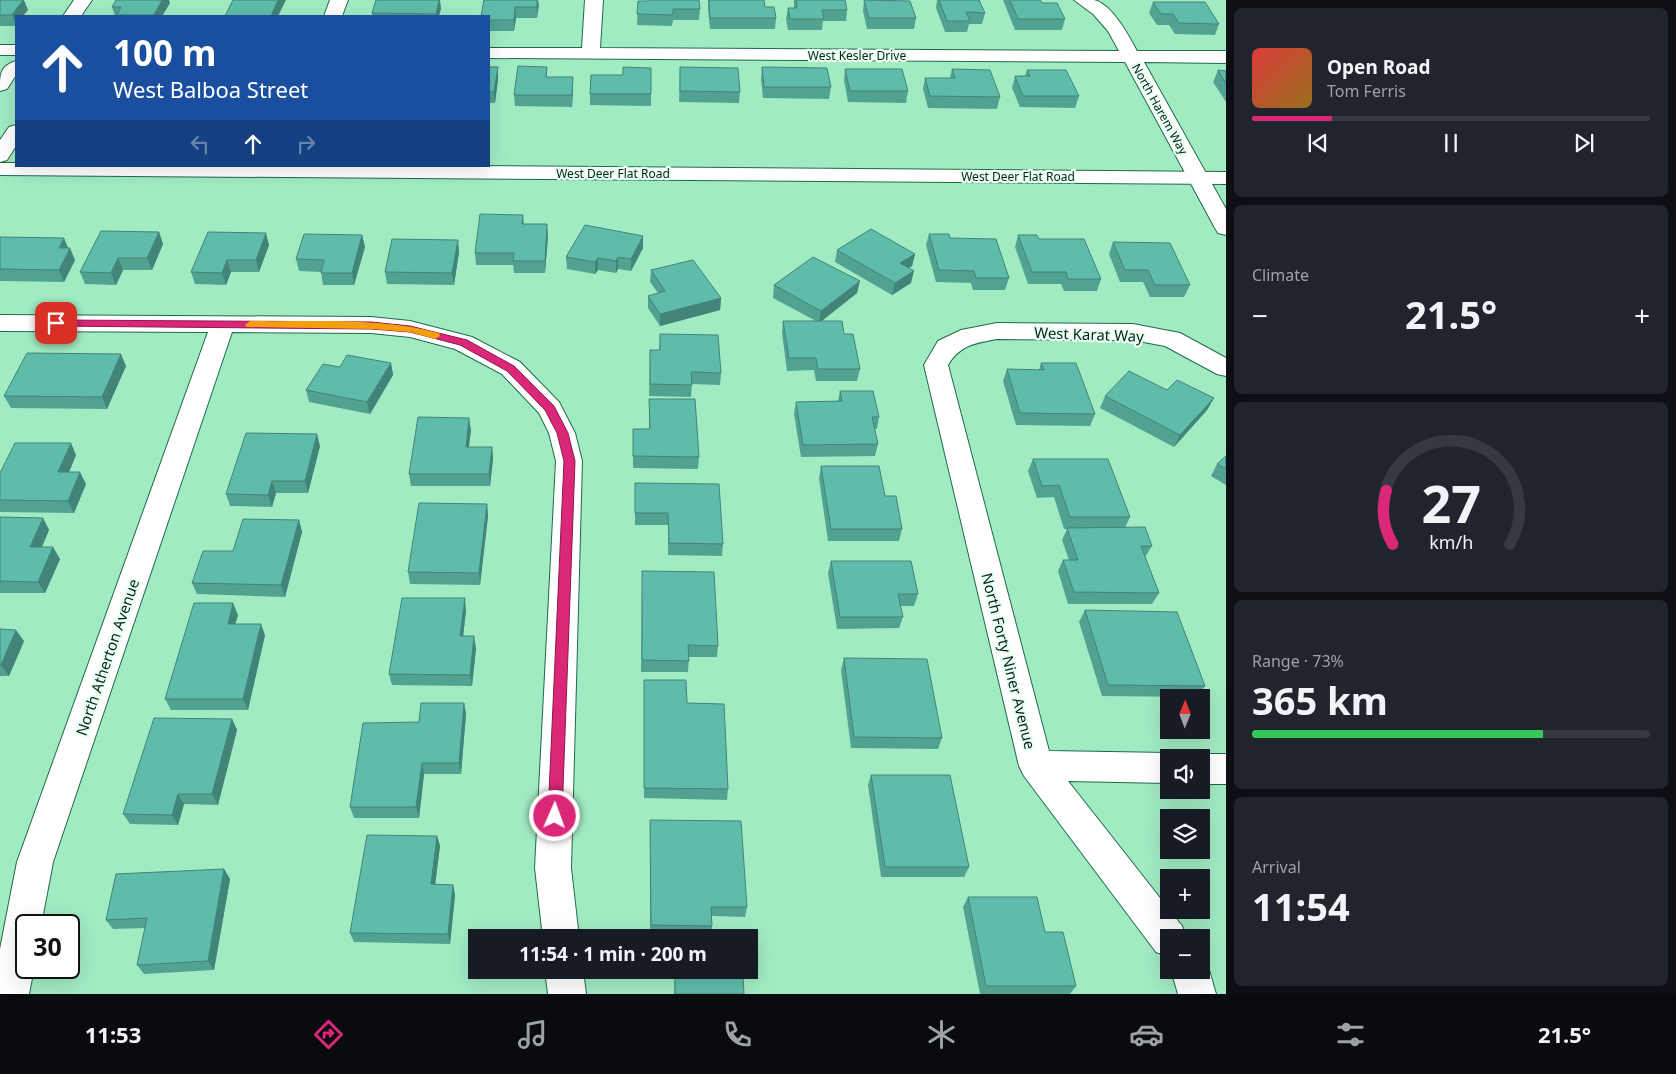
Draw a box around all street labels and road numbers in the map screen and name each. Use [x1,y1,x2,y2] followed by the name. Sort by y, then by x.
[808,47,906,64] street label: West Kesler Drive
[1128,61,1192,158] street label: North Harem Way
[556,165,670,182] street label: West Deer Flat Road
[961,168,1075,185] street label: West Deer Flat Road
[1034,322,1144,346] street label: West Karat Way
[977,571,1041,751] street label: North Forty Niner Avenue
[71,576,143,738] street label: North Atherton Avenue

